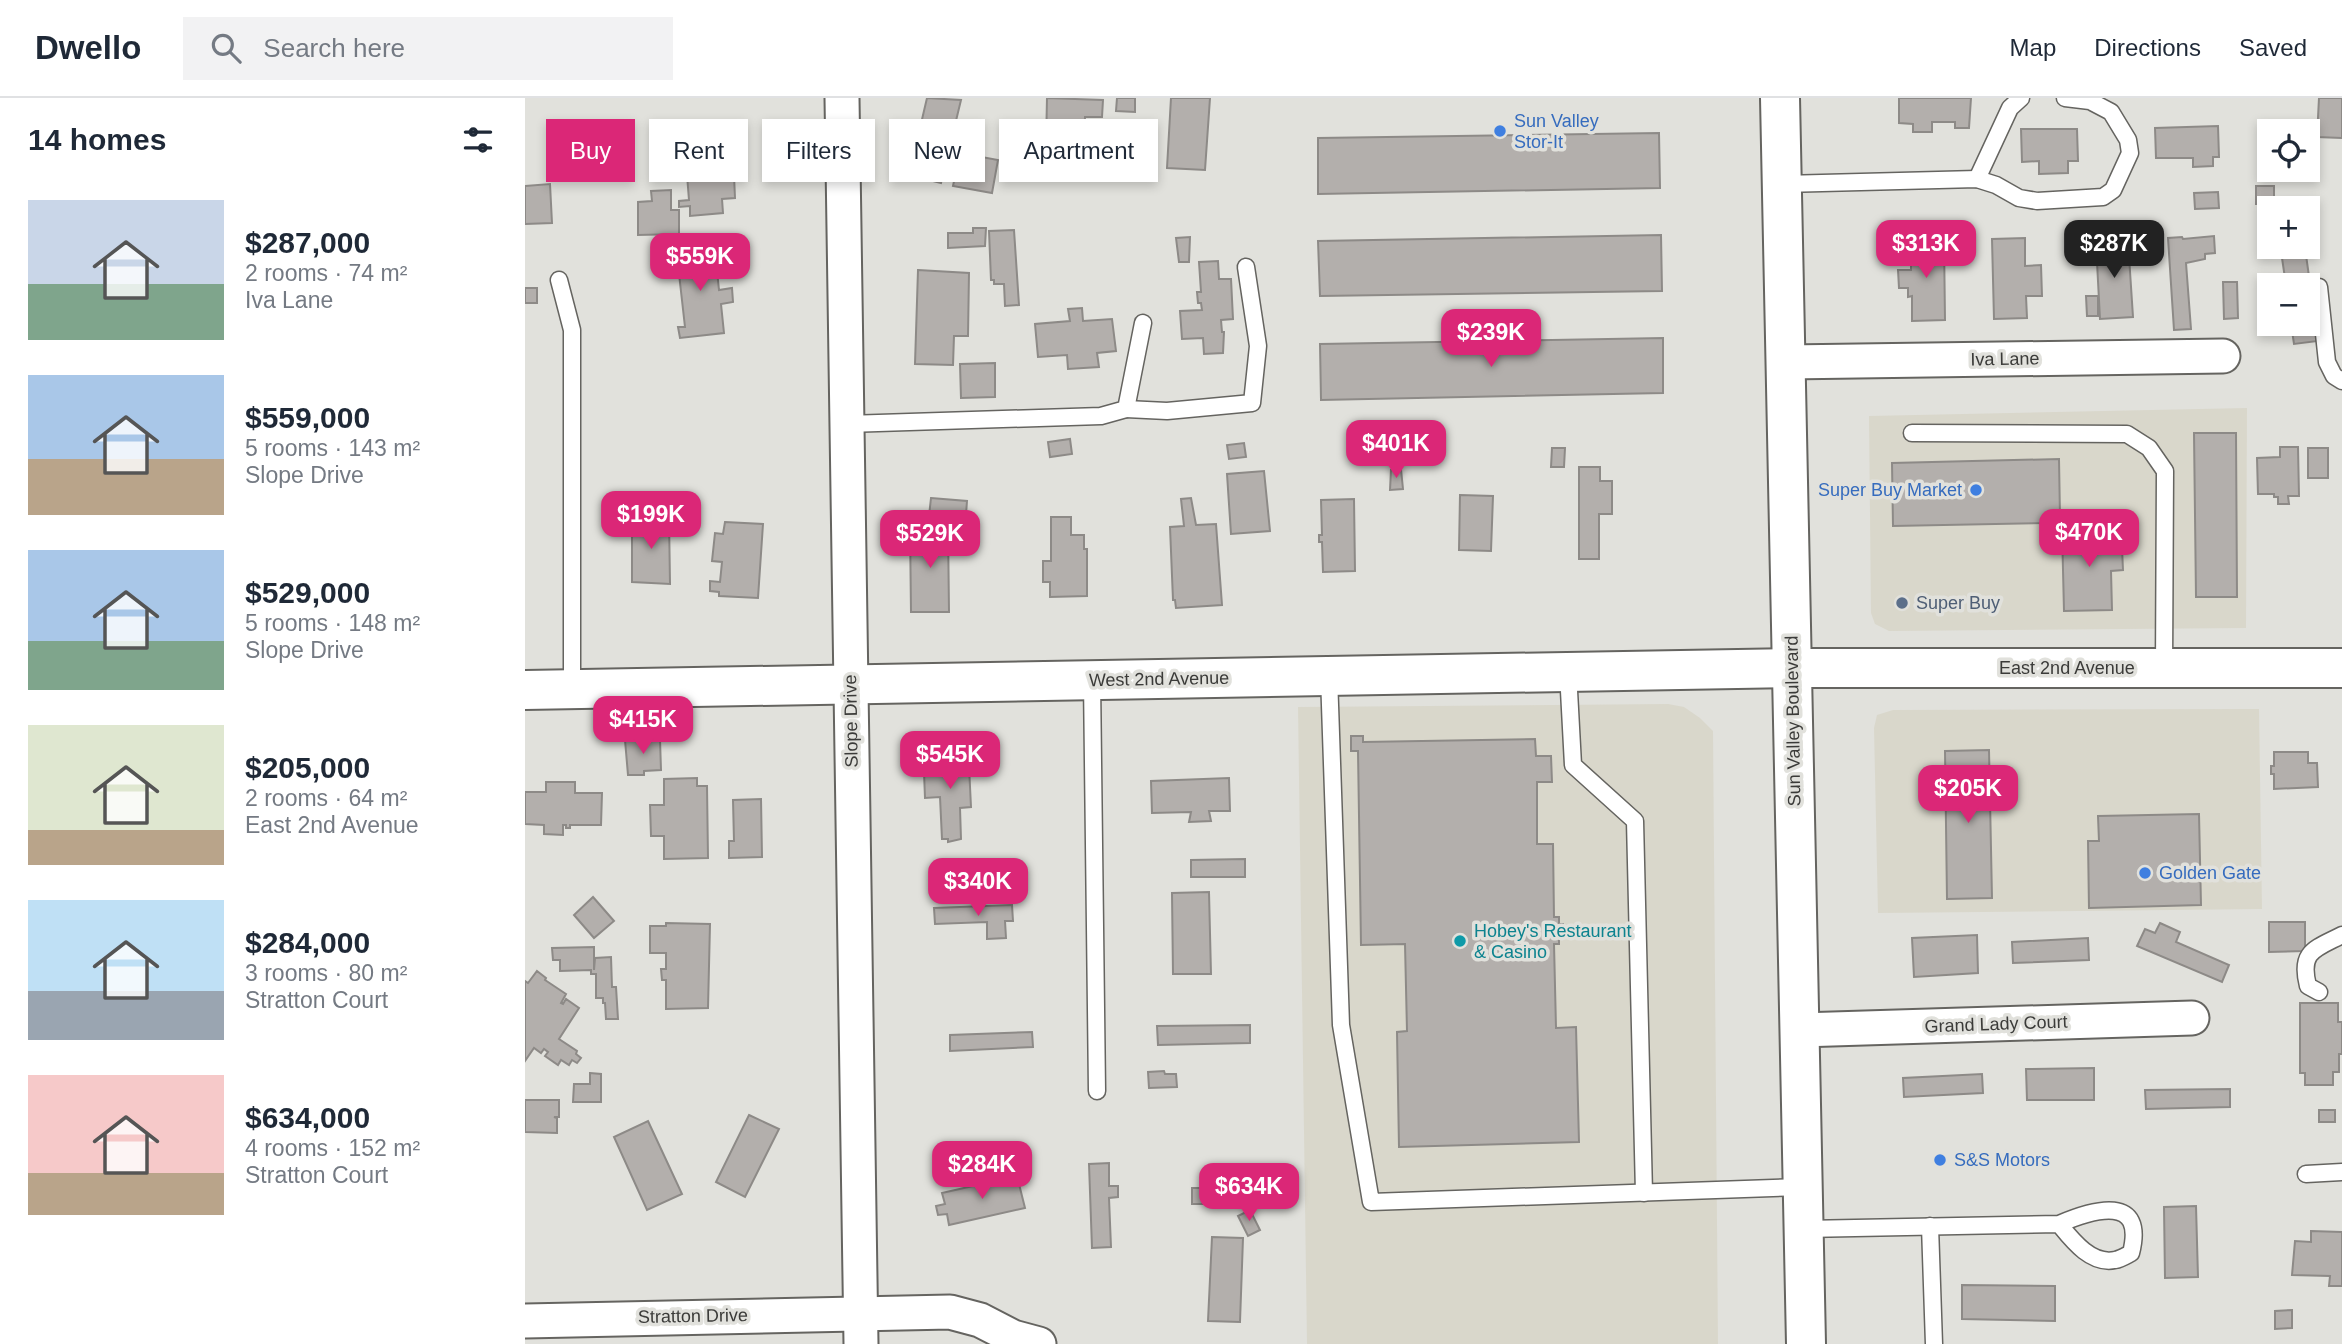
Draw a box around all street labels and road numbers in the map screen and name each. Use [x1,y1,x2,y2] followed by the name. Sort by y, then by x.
[1970,348,2040,370] street label: Iva Lane
[1782,635,1804,807] street label: Sun Valley Boulevard
[1999,658,2135,678] street label: East 2nd Avenue
[1089,668,1229,690] street label: West 2nd Avenue
[840,674,862,768] street label: Slope Drive
[1924,1012,2068,1036] street label: Grand Lady Court
[638,1305,748,1327] street label: Stratton Drive

